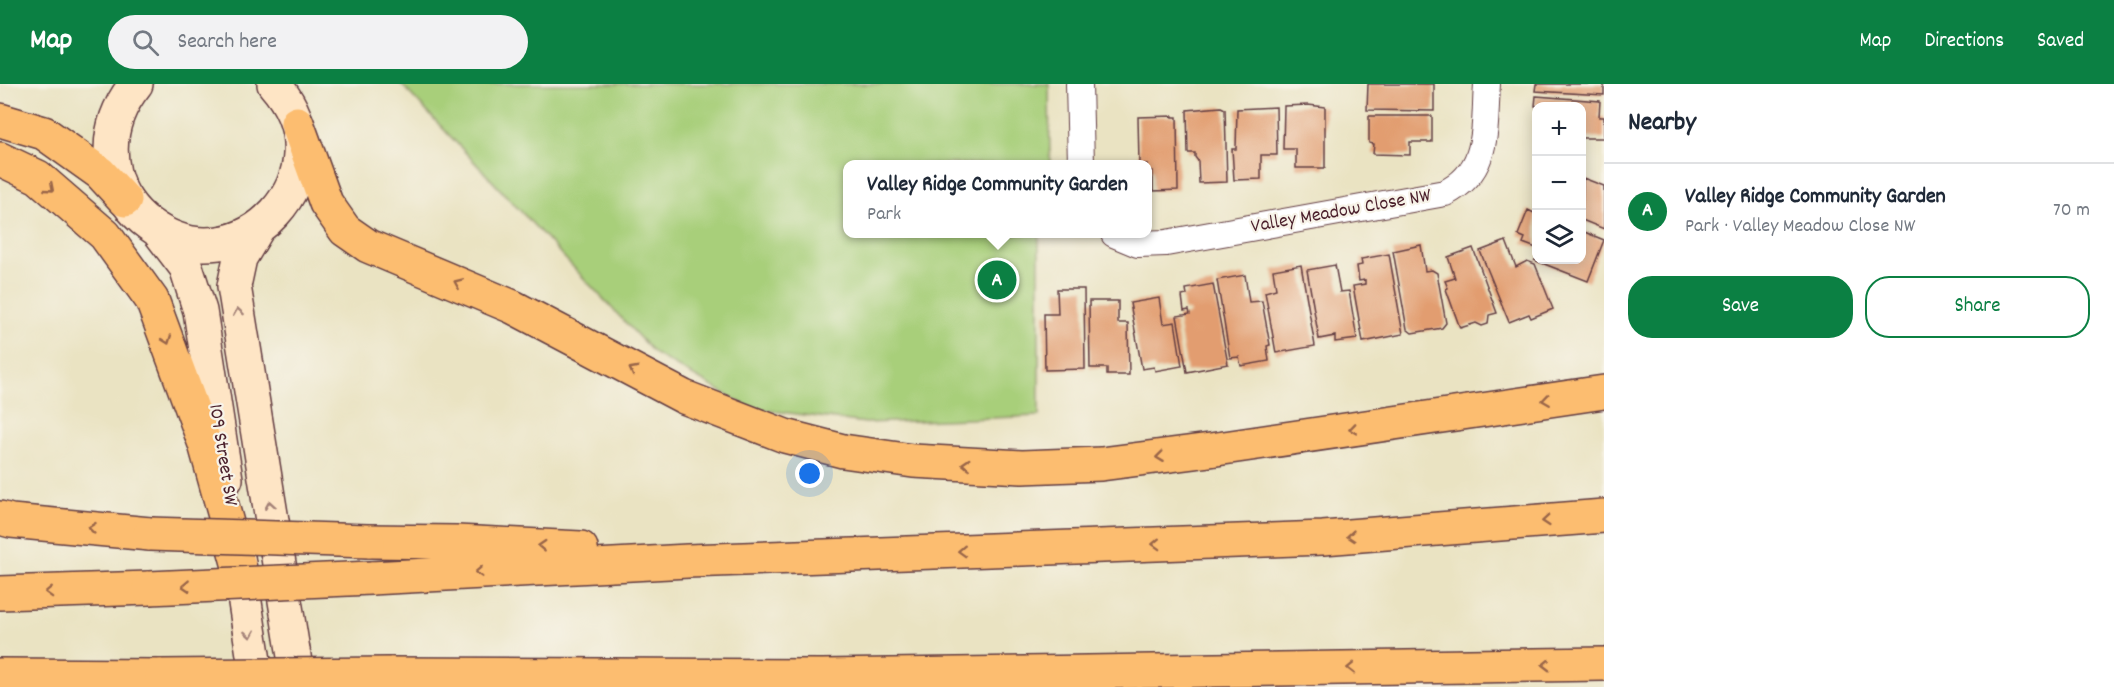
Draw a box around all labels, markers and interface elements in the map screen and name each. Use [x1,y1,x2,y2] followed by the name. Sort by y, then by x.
[108,15,528,69] search box
[30,22,72,62] text: Map
[129,26,162,59] icon: search
[177,27,277,58] text: Search here
[1860,27,1891,57] text: Map
[1924,27,2004,57] text: Directions
[2037,27,2084,57] text: Saved
[1532,102,1586,264] map controls
[1532,102,1586,156] button: +
[1628,105,1696,142] text: Nearby
[1532,156,1586,210] button: −
[843,160,1152,238] popup
[867,170,1128,201] text: Valley Ridge Community Garden
[43,181,54,192] one-way arrow
[1249,182,1434,242] street label: Valley Meadow Close NW
[1685,182,1946,213] text: Valley Ridge Community Garden
[1642,197,1653,225] text: A
[2053,197,2090,225] text: 70 m
[867,201,901,229] text: Park
[1532,210,1586,264] button: layers
[1685,213,1915,241] text: Park · Valley Meadow Close NW
[978,258,1016,302] pin: A
[1628,276,1853,338] button: Save
[1865,276,2090,338] button: Share
[453,278,464,290] one-way arrow
[233,308,245,317] one-way arrow
[159,334,172,345] one-way arrow
[628,366,639,377] one-way arrow
[1541,393,1551,406] one-way arrow
[200,402,244,508] street label: 109 Street SW
[1349,422,1358,434] one-way arrow
[1156,450,1165,462] one-way arrow
[961,458,970,471] one-way arrow
[795,459,824,488] your location
[264,500,276,510] one-way arrow
[1541,514,1550,527] one-way arrow
[87,522,96,535] one-way arrow
[1347,529,1356,542] one-way arrow
[1152,538,1161,551] one-way arrow
[538,540,547,553] one-way arrow
[957,545,966,557] one-way arrow
[475,565,484,578] one-way arrow
[182,580,191,593] one-way arrow
[44,585,53,598] one-way arrow
[244,629,256,638] one-way arrow
[1541,659,1550,671] one-way arrow
[1346,662,1355,674] one-way arrow

